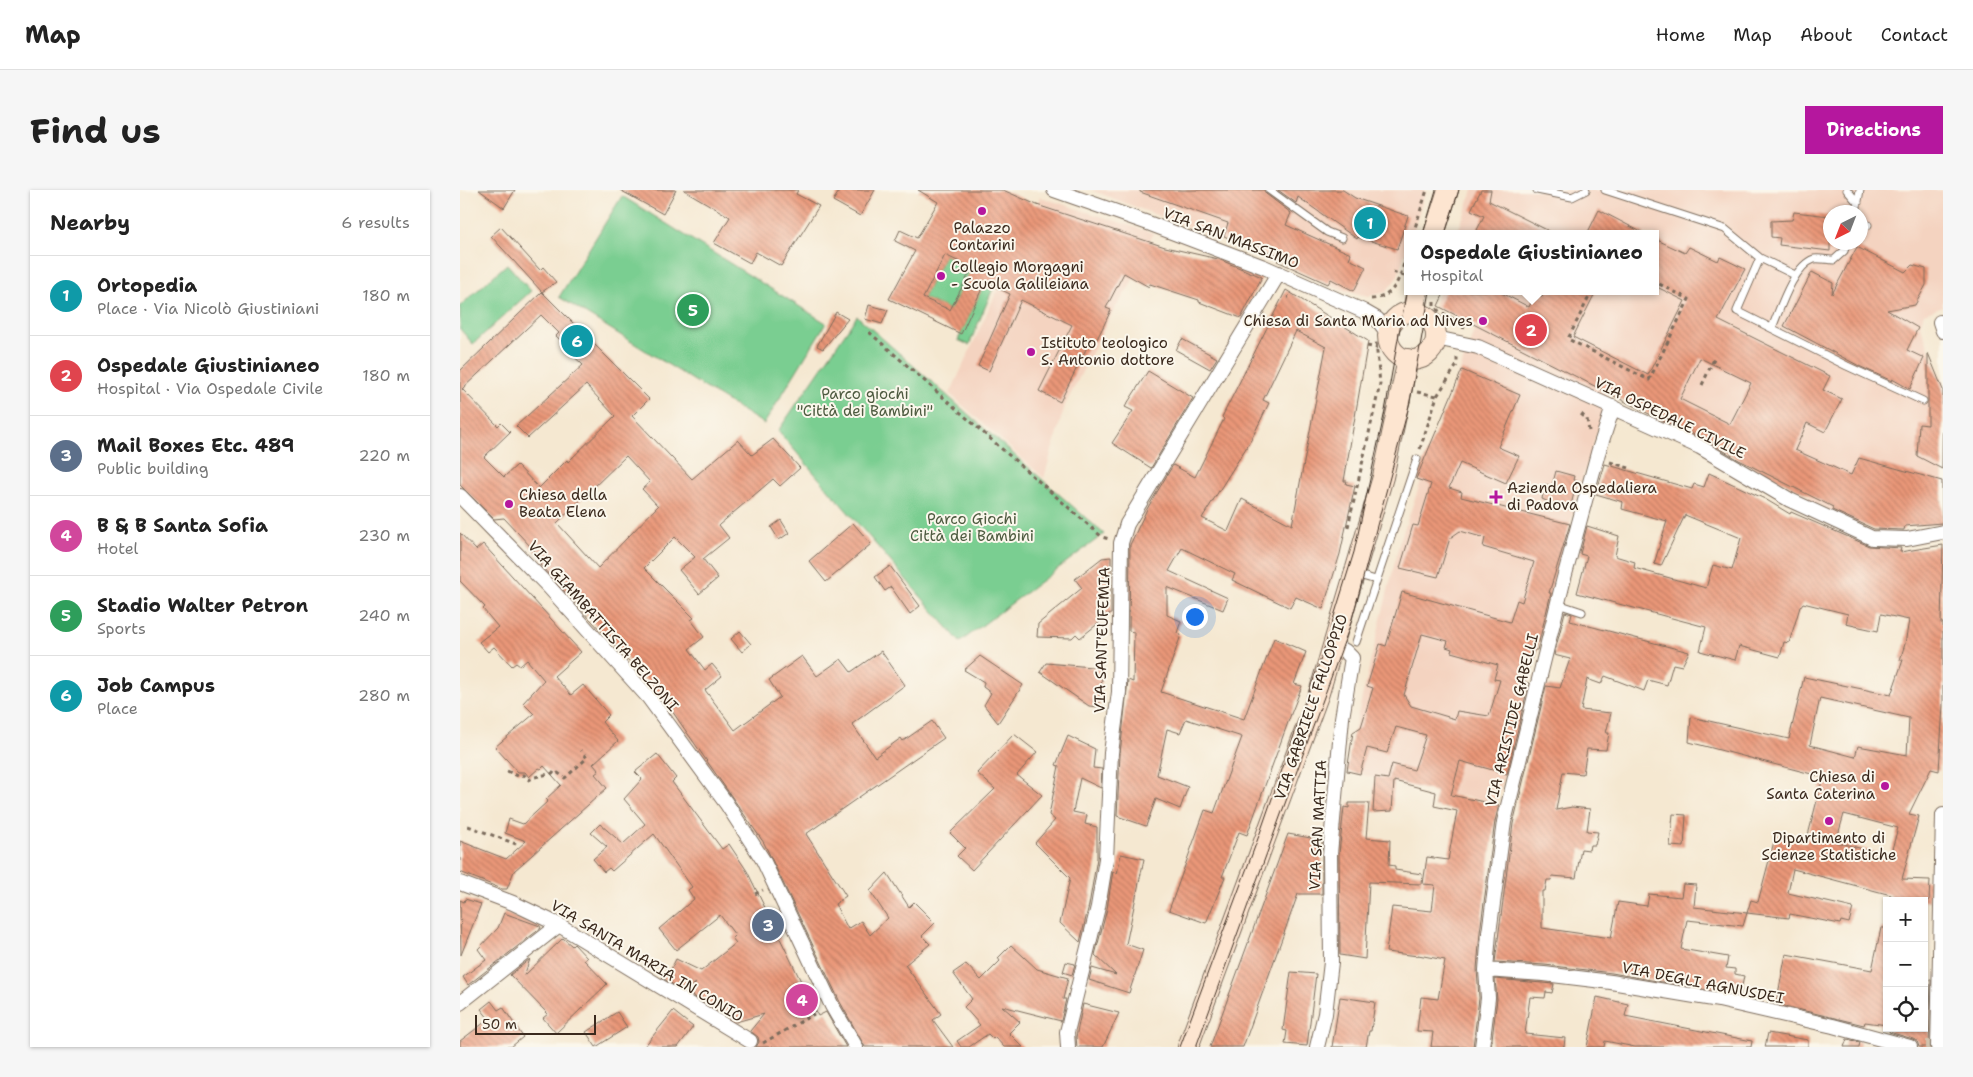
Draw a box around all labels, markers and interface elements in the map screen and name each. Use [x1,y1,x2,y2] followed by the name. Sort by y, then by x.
[25,19,81,51] text: Map
[1656,23,1705,47] text: Home
[1733,23,1772,47] text: Map
[1800,23,1853,47] text: About
[1881,23,1948,47] text: Contact
[1805,106,1943,154] button: Directions
[30,107,161,154] text: Find us
[1160,203,1302,273] street label: VIA SAN MASSIMO
[1354,204,1386,242] pin: 1
[976,205,988,217] marker: Palazzo Contarini
[1823,205,1868,250] north arrow
[50,209,130,237] text: Nearby
[341,212,410,233] text: 6 results
[949,218,1015,255] place label: Palazzo Contarini
[1404,230,1659,295] popup
[1420,240,1643,265] text: Ospedale Giustinianeo
[951,257,1089,294] place label: Collegio Morgagni - Scuola Galileiana
[1420,265,1483,286] text: Hospital
[935,270,947,282] marker: Collegio Morgagni - Scuola Galileiana
[97,273,197,298] text: Ortopedia
[62,285,70,306] text: 1
[362,285,410,306] text: 180 m
[677,291,709,329] pin: 5
[97,298,319,319] text: Place · Via Nicolò Giustiniani
[1244,311,1473,331] place label: Chiesa di Santa Maria ad Nives
[1515,311,1547,349] pin: 2
[1477,315,1489,327] marker: Chiesa di Santa Maria ad Nives
[561,322,593,360] pin: 6
[1041,333,1174,370] place label: Istituto teologico S. Antonio dottore
[1025,346,1037,358] marker: Istituto teologico S. Antonio dottore
[97,353,320,378] text: Ospedale Giustinianeo
[60,365,72,386] text: 2
[362,365,410,386] text: 180 m
[1591,373,1749,463] street label: VIA OSPEDALE CIVILE
[97,378,323,399] text: Hospital · Via Ospedale Civile
[797,384,933,421] park label: Parco giochi "Città dei Bambini"
[97,433,294,458] text: Mail Boxes Etc. 489
[60,445,72,466] text: 3
[358,445,410,466] text: 220 m
[97,458,209,479] text: Public building
[1507,478,1658,515] place label: Azienda Ospedaliera di Padova
[519,485,608,522] place label: Chiesa della Beata Elena
[1489,490,1503,504] marker: Azienda Ospedaliera di Padova
[503,498,515,510] marker: Chiesa della Beata Elena
[910,509,1034,546] park label: Parco Giochi Città dei Bambini
[97,513,268,538] text: B & B Santa Sofia
[60,525,72,546] text: 4
[358,525,410,546] text: 230 m
[523,536,683,716] street label: VIA GIAMBATTISTA BELZONI
[97,538,138,559] text: Hotel
[1089,566,1115,713] street label: VIA SANT'EUFEMIA
[97,593,308,618] text: Stadio Walter Petron
[1182,604,1208,630] your location
[61,605,71,626] text: 5
[358,605,410,626] text: 240 m
[1270,611,1352,803] street label: VIA GABRIELE FALLOPPIO
[97,618,146,639] text: Sports
[1481,631,1543,809] street label: VIA ARISTIDE GABELLI
[97,673,215,698] text: Job Campus
[60,685,72,706] text: 6
[358,685,410,706] text: 280 m
[97,698,138,719] text: Place
[1305,759,1331,891] street label: VIA SAN MATTIA
[1766,767,1876,804] place label: Chiesa di Santa Caterina
[1879,780,1891,792] marker: Chiesa di Santa Caterina
[1823,815,1835,827] marker: Dipartimento di Scienze Statistiche
[1762,828,1896,865] place label: Dipartimento di Scienze Statistiche
[547,895,747,1027] street label: VIA SANTA MARIA IN CONIO
[1883,897,1928,1032] map controls
[1883,897,1928,942] button: +
[752,906,784,944] pin: 3
[1883,942,1928,987] button: −
[1620,957,1786,1009] street label: VIA DEGLI AGNUSDEI
[786,981,818,1019] pin: 4
[1883,987,1928,1032] button: locate
[475,1012,596,1035] scale bar
[482,1015,517,1033] text: 50 m

